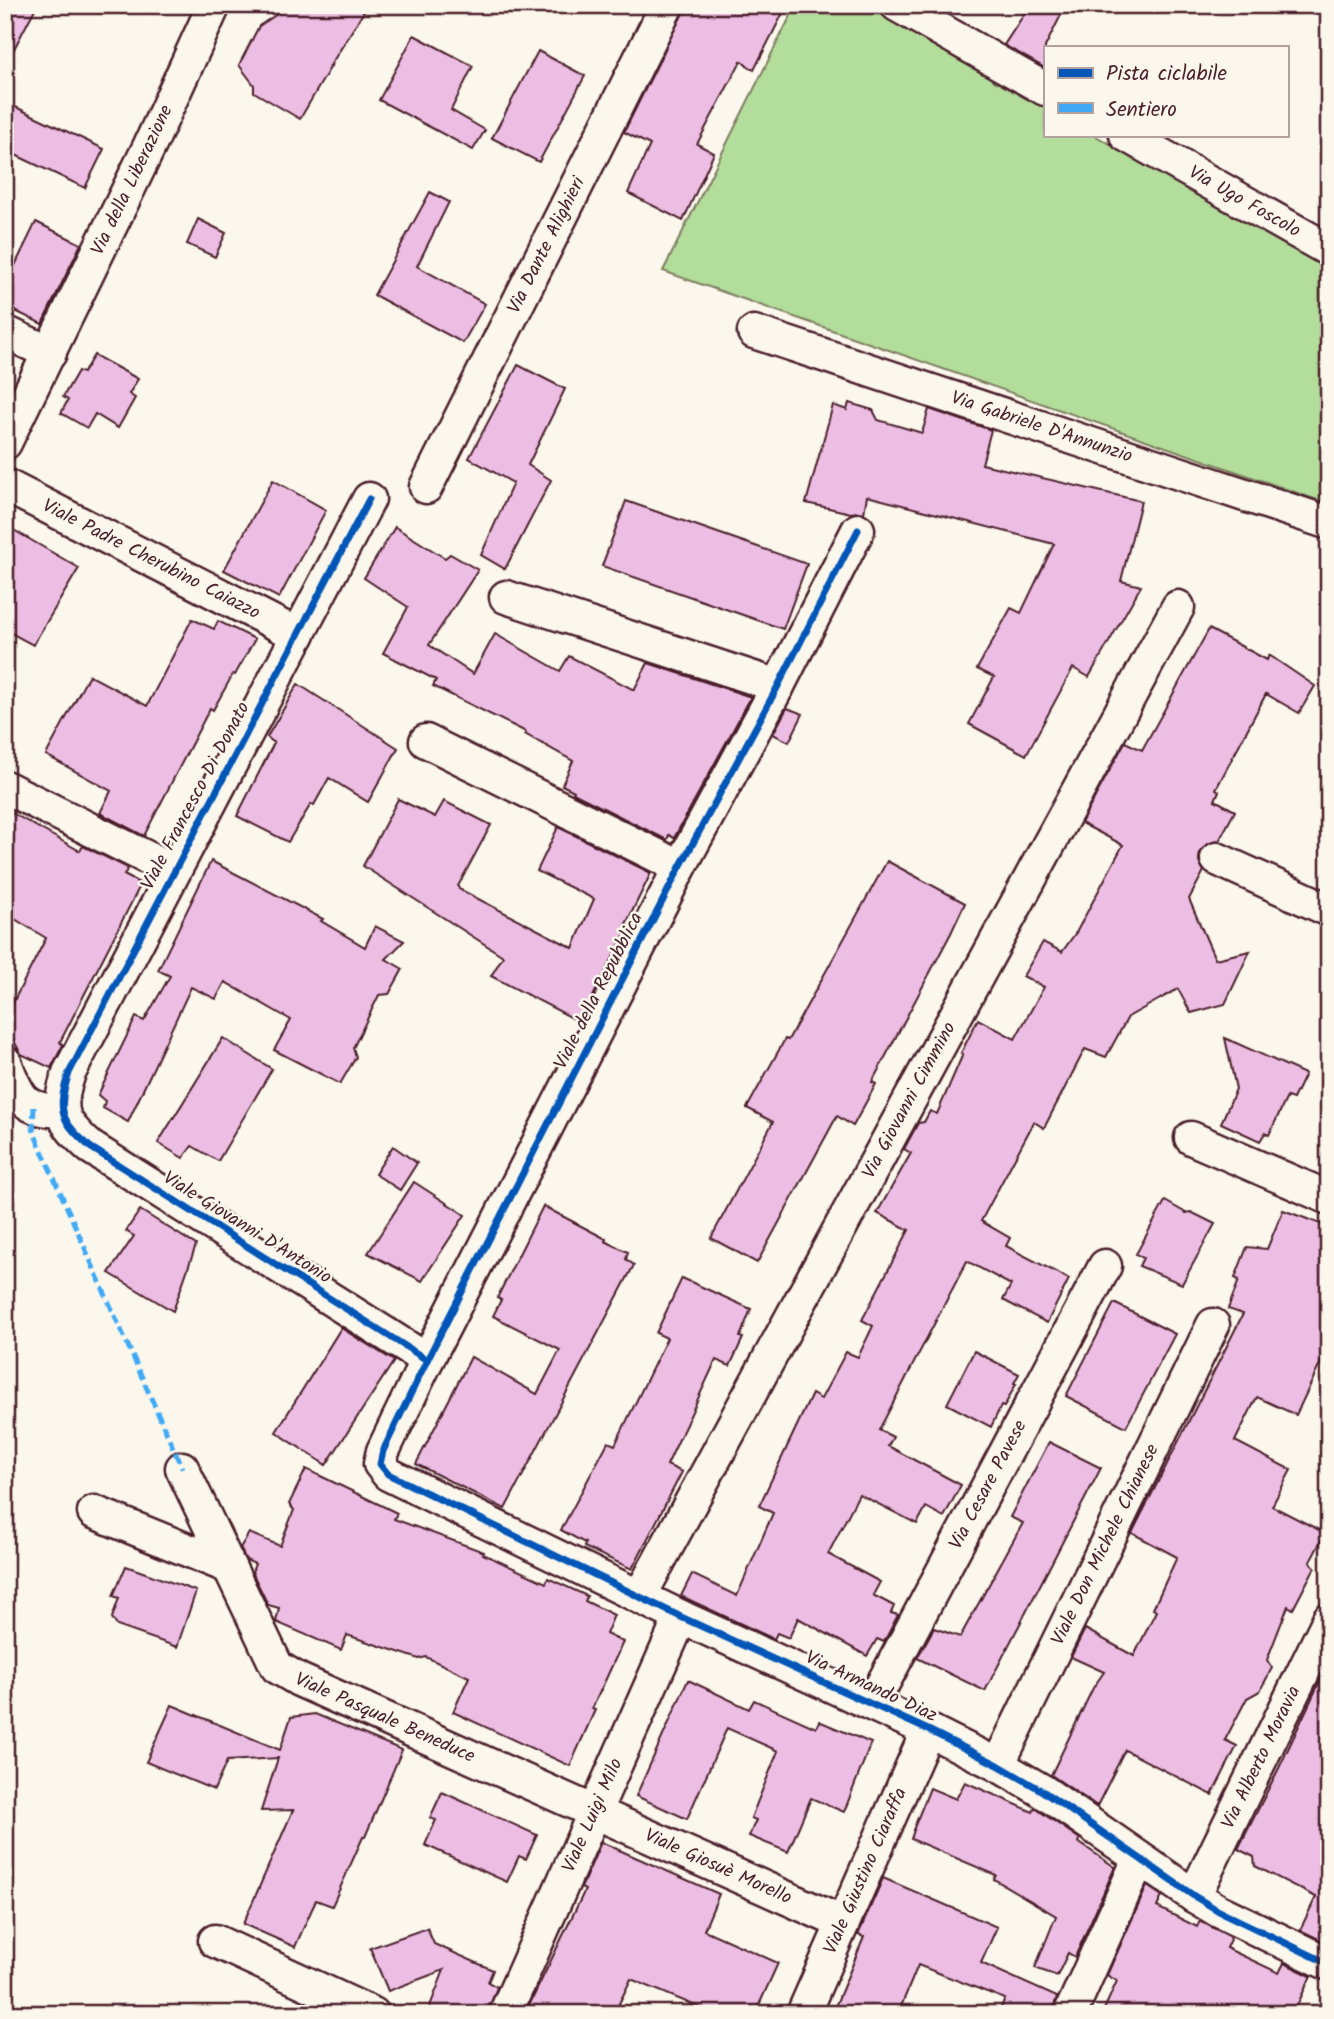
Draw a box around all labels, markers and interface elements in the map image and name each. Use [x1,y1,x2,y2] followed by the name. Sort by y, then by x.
[1044,46,1288,136] legend
[1106,58,1228,91] text: Pista ciclabile
[1106,94,1177,127] text: Sentiero
[83,100,182,261] street label: Via della Liberazione
[1183,158,1306,246] street label: Via Ugo Foscolo
[500,170,594,319] street label: Via Dante Alighieri
[947,383,1136,472] street label: Via Gabriele D'Annunzio
[37,491,265,628] street label: Viale Padre Cherubino Caiazzo
[134,696,258,896] street label: Viale Francesco Di Donato
[546,907,652,1075] street label: Viale della Repubblica
[855,1017,964,1184] street label: Via Giovanni Cimmino
[157,1164,337,1292] street label: Viale Giovanni D'Antonio
[942,1414,1036,1555] street label: Via Cesare Pavese
[1044,1439,1168,1651] street label: Viale Don Michele Chianese
[800,1643,942,1731] street label: Via Armando Diaz
[290,1665,480,1772] street label: Viale Pasquale Beneduce
[1214,1681,1309,1834] street label: Via Alberto Moravia
[554,1754,631,1878] street label: Viale Luigi Milo
[816,1783,916,1959] street label: Viale Giustino Ciaraffa
[639,1821,797,1913] street label: Viale Giosuè Morello

